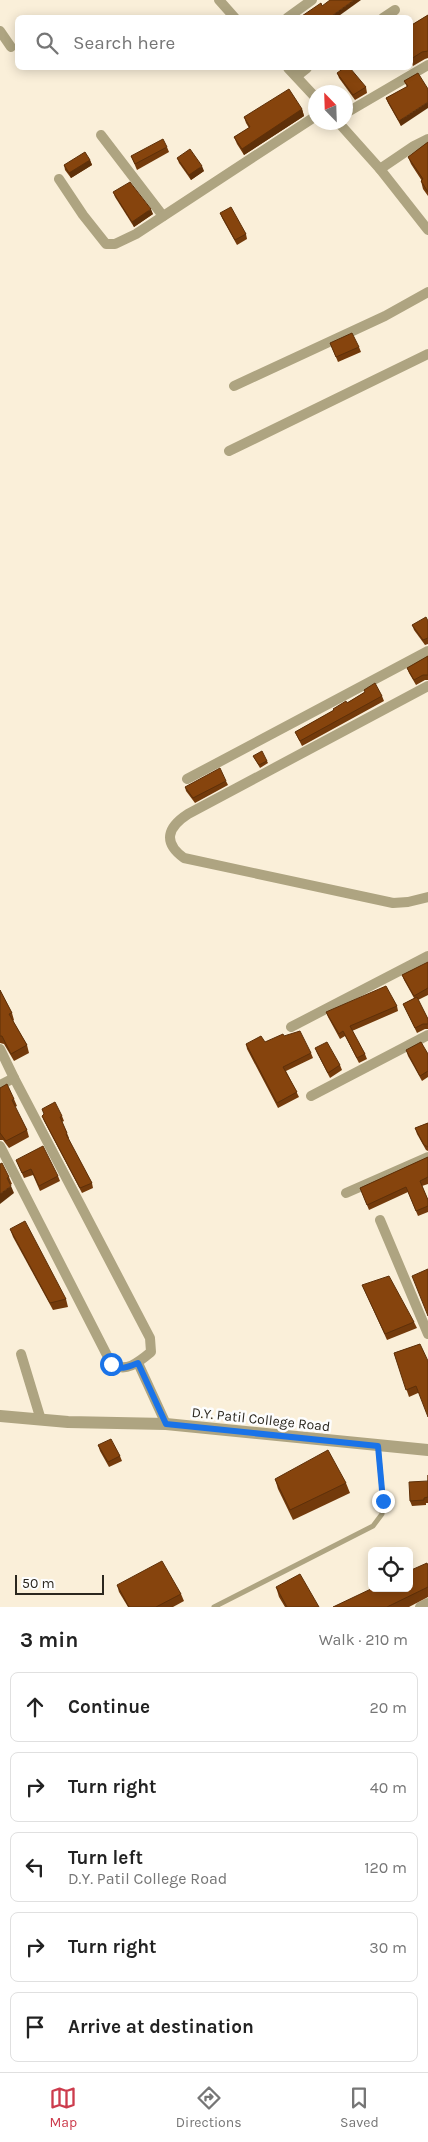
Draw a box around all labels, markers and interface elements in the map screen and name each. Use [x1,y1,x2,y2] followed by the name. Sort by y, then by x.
[15,15,413,70] search box
[33,29,61,57] icon: search
[73,32,175,54] text: Search here
[308,85,353,130] north arrow
[100,1353,123,1376] route start
[191,1404,331,1435] street label: D.Y. Patil College Road
[372,1490,395,1513] route end
[368,1547,413,1592] map controls
[368,1547,413,1592] button: locate
[15,1572,104,1595] scale bar
[22,1575,55,1592] text: 50 m
[20,1628,78,1652] text: 3 min
[319,1630,408,1649] text: Walk · 210 m
[21,1693,49,1721] icon: ahead
[68,1696,150,1718] text: Continue
[369,1698,407,1717] text: 20 m
[21,1773,49,1801] icon: right
[68,1776,157,1798] text: Turn right
[370,1778,407,1797] text: 40 m
[68,1847,143,1869] text: Turn left
[21,1853,49,1881] icon: left
[364,1858,407,1877] text: 120 m
[68,1869,227,1888] text: D.Y. Patil College Road
[21,1933,49,1961] icon: right
[68,1936,157,1958] text: Turn right
[369,1938,407,1957] text: 30 m
[21,2013,49,2041] icon: arrive
[68,2016,254,2038] text: Arrive at destination
[49,2084,77,2131] tab: Map
[176,2084,242,2131] tab: Directions
[340,2084,379,2131] tab: Saved

